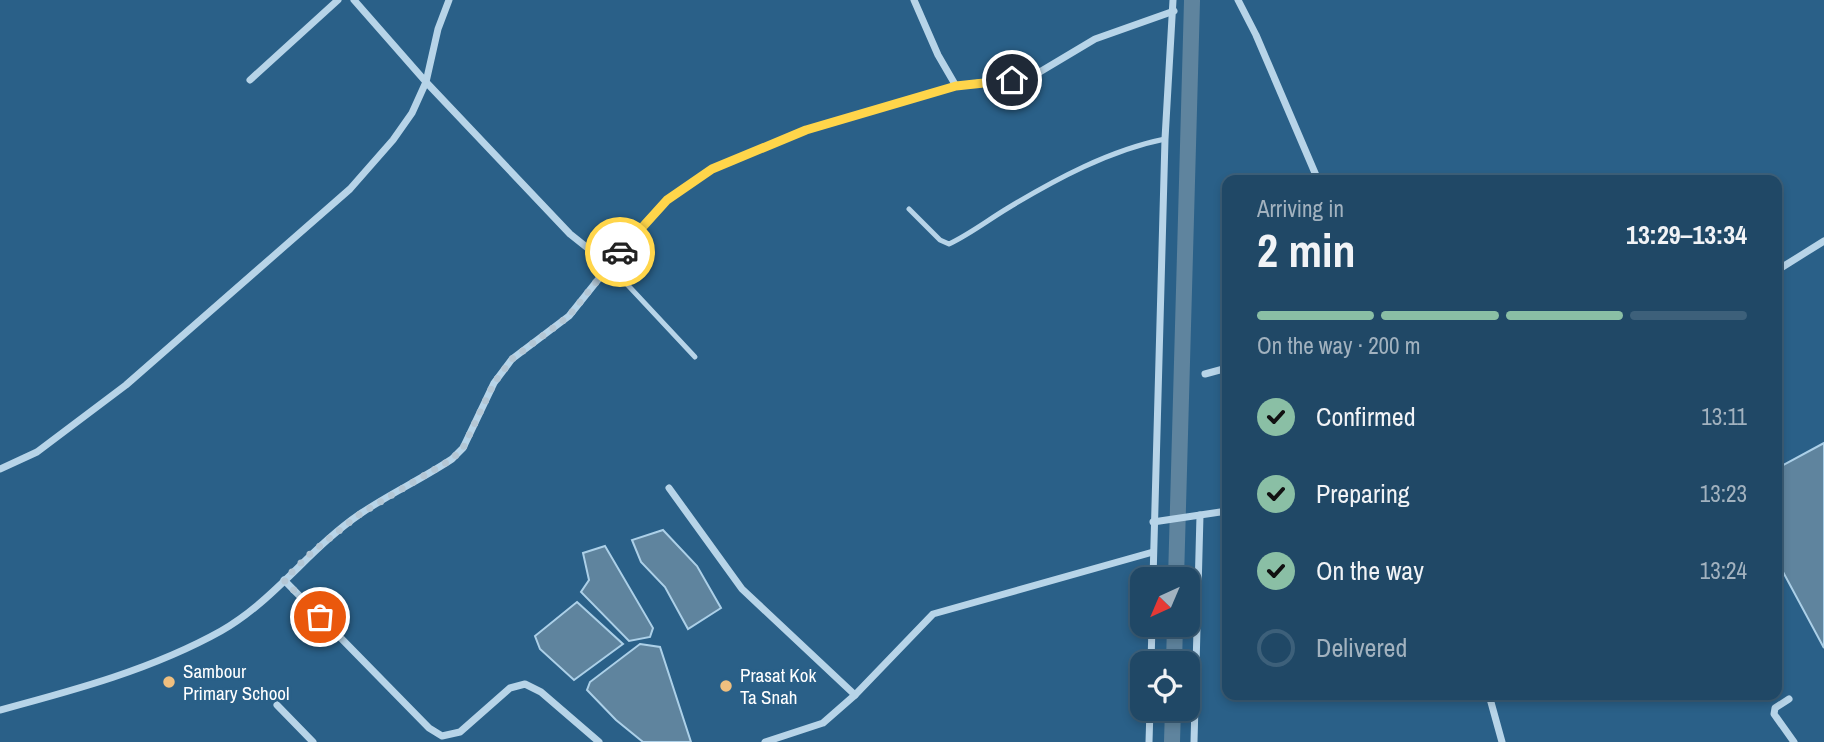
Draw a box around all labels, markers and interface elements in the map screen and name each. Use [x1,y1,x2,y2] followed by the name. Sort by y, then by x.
[982,50,1042,110] pin
[993,61,1031,99] icon: home
[1257,193,1344,224] text: Arriving in
[585,217,655,287] courier
[1626,217,1747,252] text: 13:29–13:34
[1257,219,1356,281] text: 2 min
[601,233,639,271] icon: car
[1257,330,1421,361] text: On the way · 200 m
[1257,398,1295,436] icon: check
[1316,399,1416,434] text: Confirmed
[1701,401,1747,432] text: 13:11
[1257,475,1295,513] icon: check
[1316,476,1410,511] text: Preparing
[1700,478,1747,509] text: 13:23
[1257,552,1295,590] icon: check
[1316,553,1424,588] text: On the way
[1700,555,1747,586] text: 13:24
[1130,567,1200,637] north arrow
[1130,567,1200,721] map controls
[290,587,350,647] pin
[301,598,339,636] icon: bag
[1316,630,1407,665] text: Delivered
[1130,651,1200,721] button: locate
[183,658,290,706] place label: Sambour Primary School
[740,662,816,710] place label: Prasat Kok Ta Snah
[161,674,177,690] marker: Sambour Primary School
[718,678,734,694] marker: Prasat Kok Ta Snah

